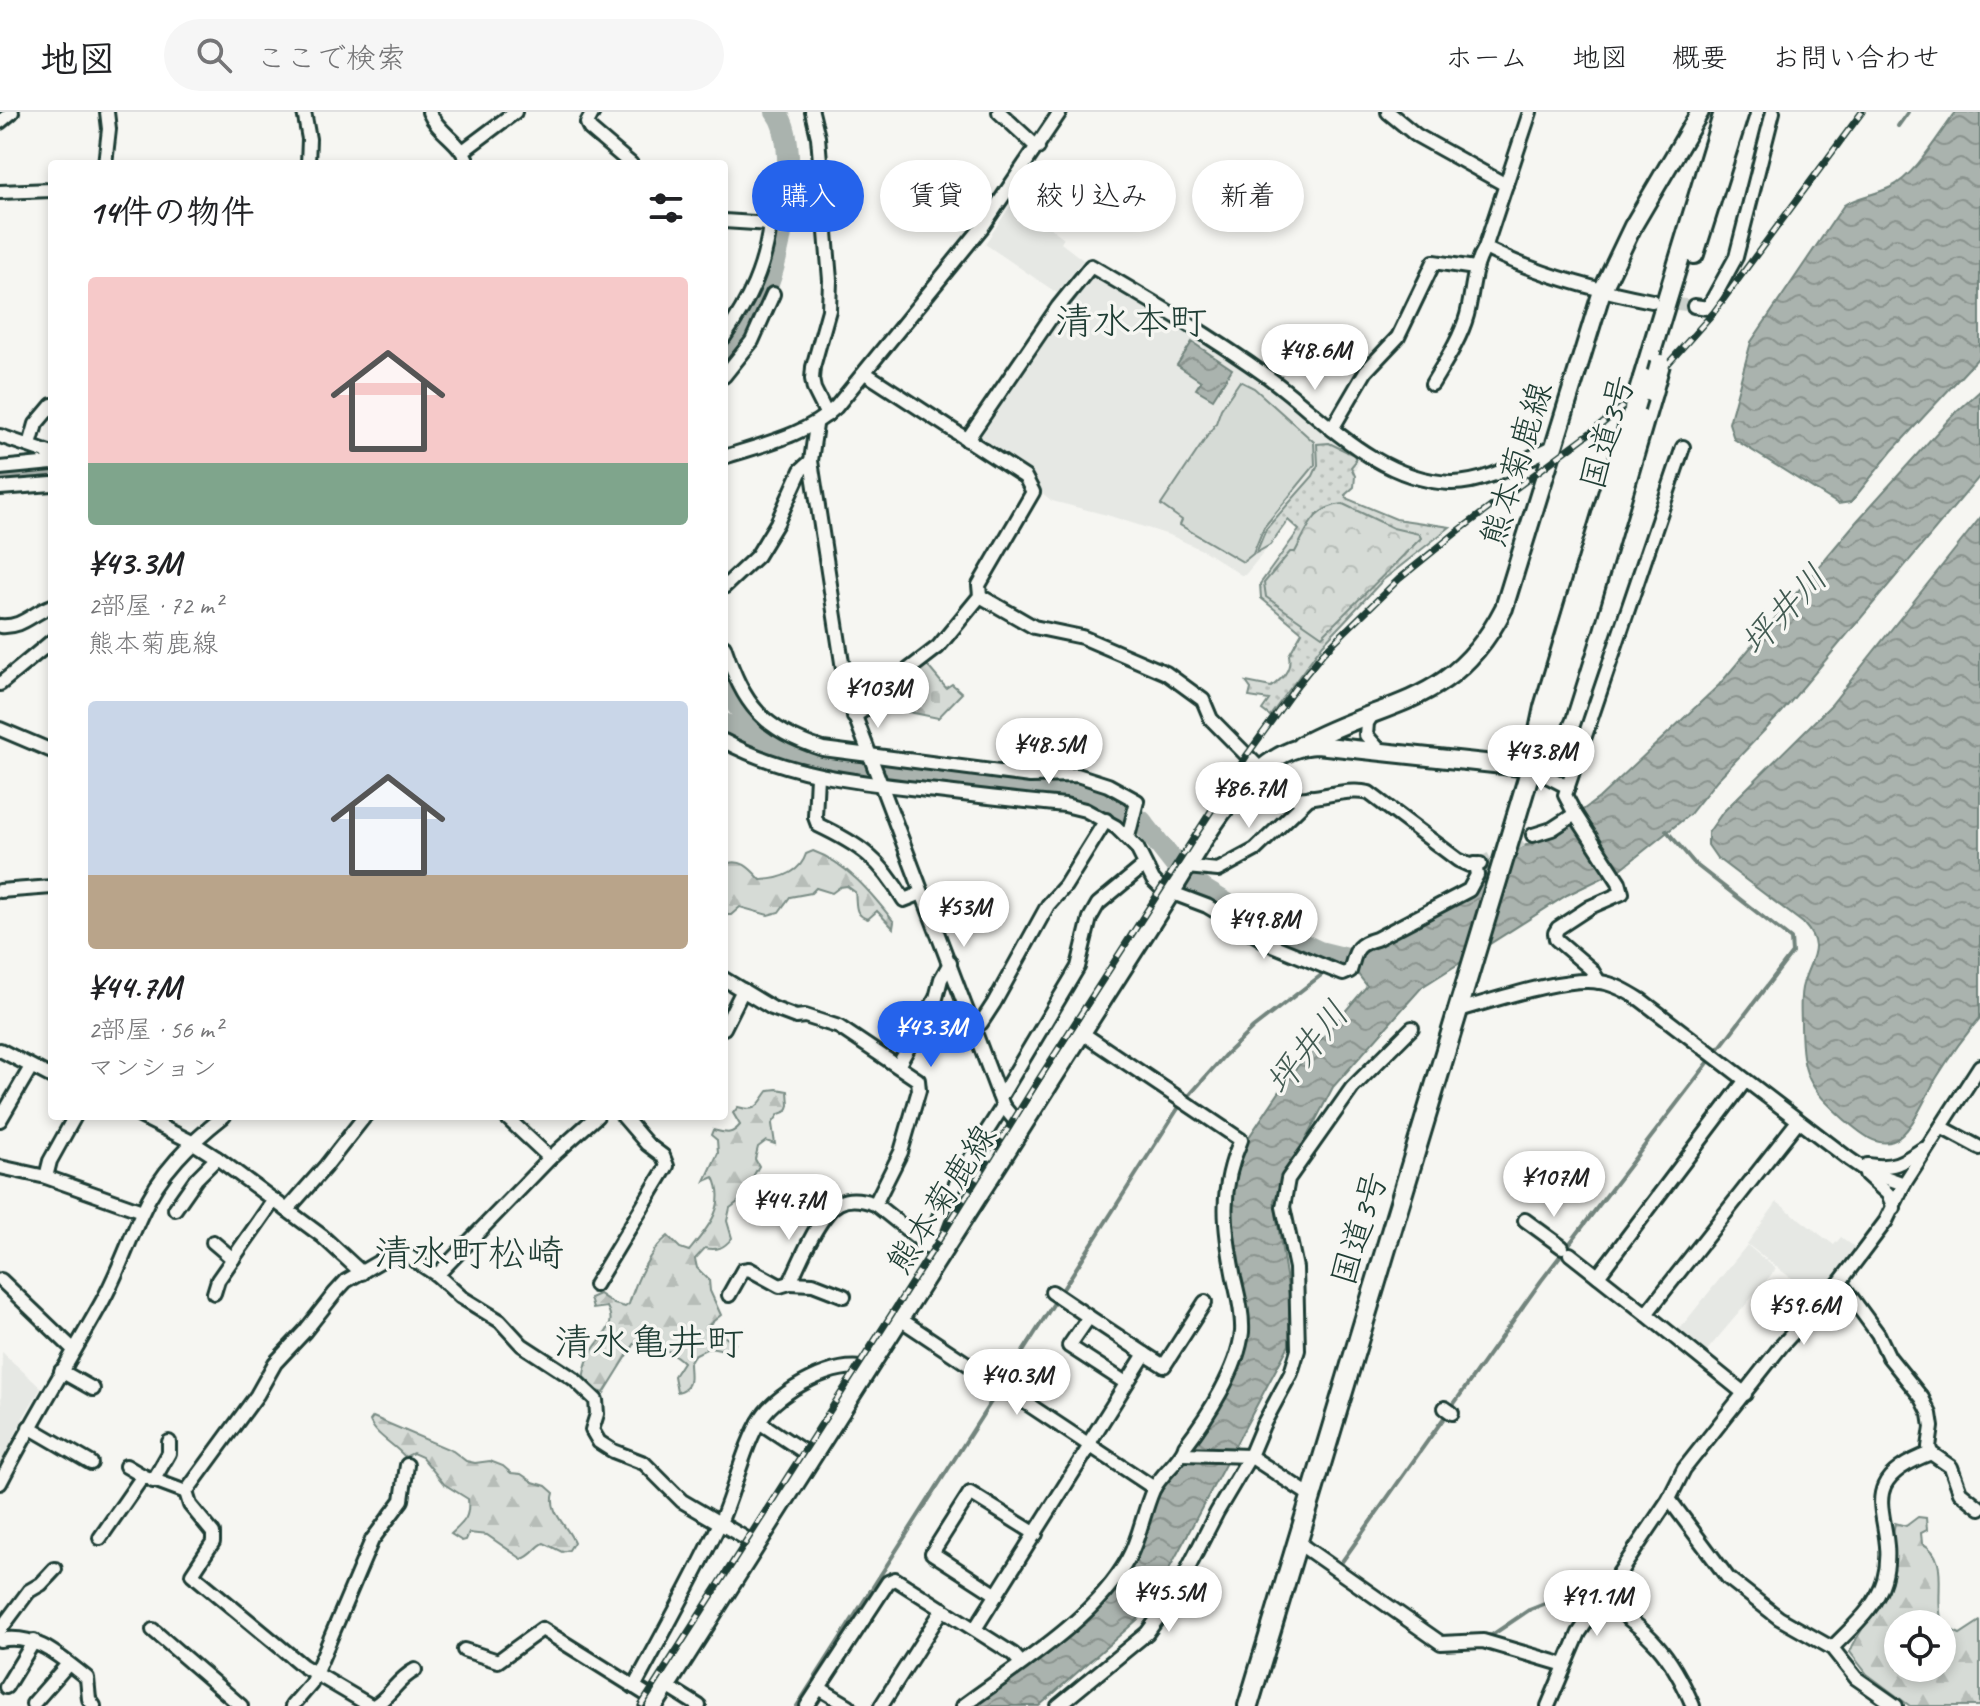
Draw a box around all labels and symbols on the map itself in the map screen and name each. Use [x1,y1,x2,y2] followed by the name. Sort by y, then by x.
[1055,298,1207,345] district label: 清水本町
[1250,324,1380,392] pin: ¥48.6M
[1570,370,1644,494] street label: 国道3号
[1471,376,1561,552] street label: 熊本菊鹿線
[1730,555,1838,665] water label: 坪井川
[822,662,934,730] pin: ¥103M
[984,718,1114,786] pin: ¥48.5M
[1476,725,1606,793] pin: ¥43.8M
[1184,762,1314,830] pin: ¥86.7M
[917,881,1011,949] pin: ¥53M
[1199,893,1329,961] pin: ¥49.8M
[1255,992,1359,1104] water label: 坪井川
[866,1001,996,1069] pin: ¥43.3M
[877,1116,1005,1282] street label: 熊本菊鹿線
[1498,1151,1610,1219] pin: ¥107M
[1321,1166,1397,1290] street label: 国道3号
[724,1174,854,1242] pin: ¥44.7M
[374,1230,564,1277] district label: 清水町松崎
[1739,1279,1869,1347] pin: ¥59.6M
[554,1319,744,1366] district label: 清水亀井町
[952,1349,1082,1417] pin: ¥40.3M
[1104,1566,1234,1634] pin: ¥45.5M
[1532,1570,1662,1638] pin: ¥91.1M

